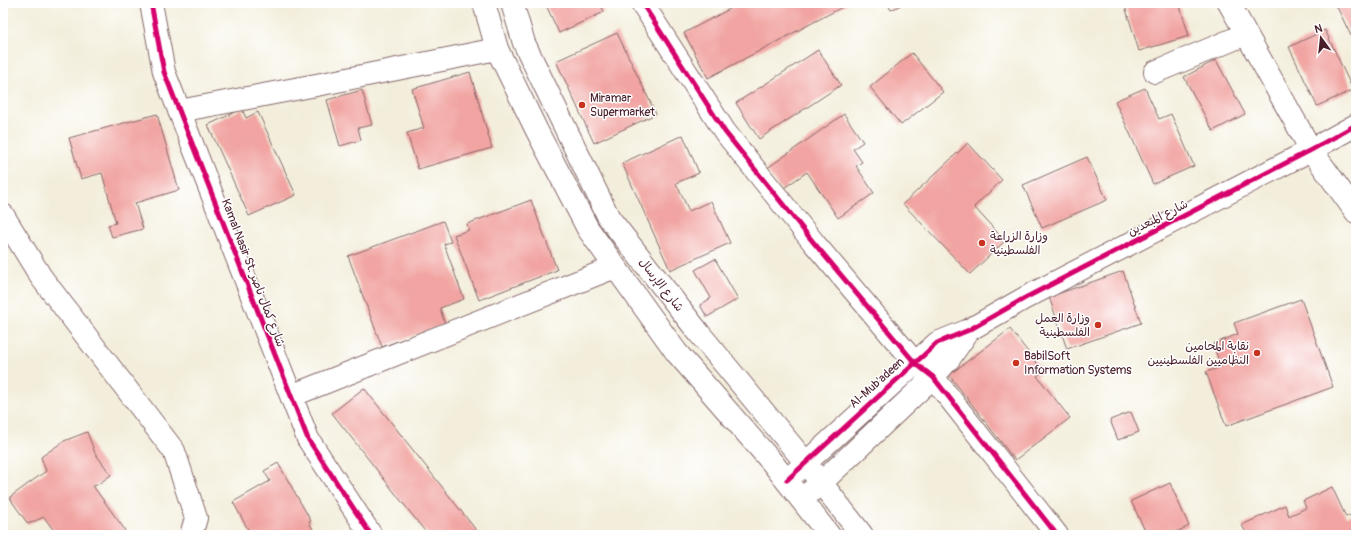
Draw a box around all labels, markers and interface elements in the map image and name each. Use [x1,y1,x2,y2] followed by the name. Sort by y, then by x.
[1301,18,1341,58] north arrow
[1313,21,1324,36] text: N
[590,91,655,120] place label: Miramar Supermarket
[577,100,587,110] marker: Miramar Supermarket
[1125,196,1191,240] street label: شارع المبعدين
[217,197,288,349] street label: Kamal Nasir St. شارع كمال ناصر
[990,229,1048,258] place label: وزارة الزراعة الفلسطينية
[977,238,987,248] marker: وزارة الزراعة الفلسطينية
[635,255,687,315] street label: شارع الإرسال
[1035,311,1090,340] place label: وزارة العمل الفلسطينية
[1093,320,1103,330] marker: وزارة العمل الفلسطينية
[1147,339,1249,368] place label: نقابة المحامين النظاميين الفلسطينيين
[1252,348,1262,358] marker: نقابة المحامين النظاميين الفلسطينيين
[1024,349,1132,378] place label: BabilSoft Information Systems
[846,354,908,412] street label: Al-Mub'adeen
[1011,358,1021,368] marker: BabilSoft Information Systems

